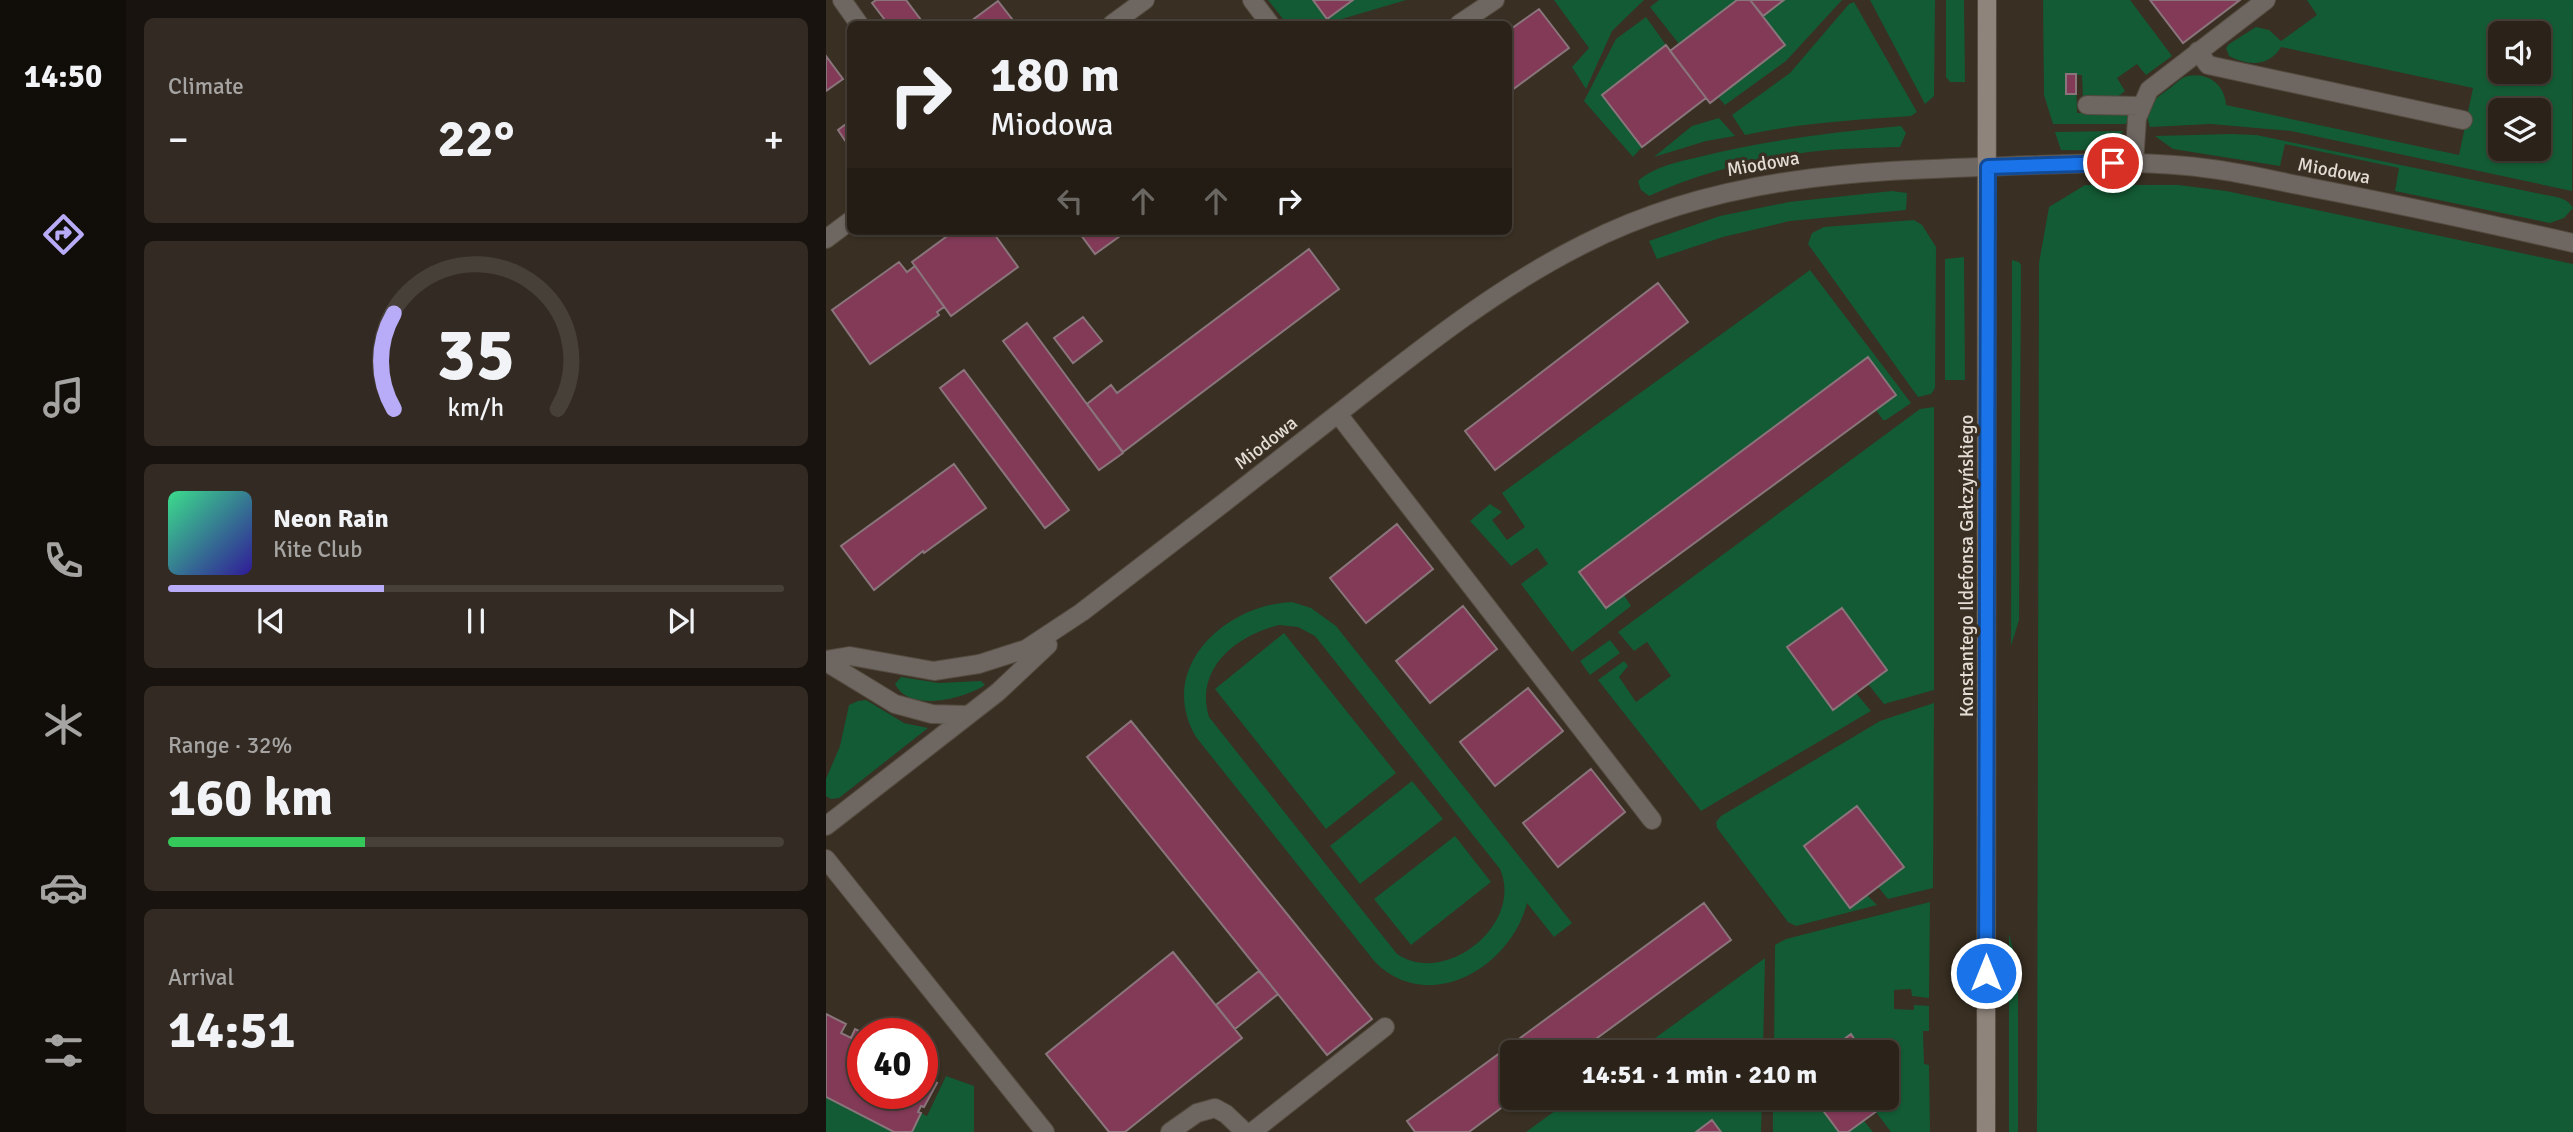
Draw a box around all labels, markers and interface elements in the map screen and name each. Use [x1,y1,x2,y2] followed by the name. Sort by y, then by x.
[2488,21,2551,161] map controls
[2488,21,2551,84] button: sound
[990,45,1120,105] text: 180 m
[875,49,966,140] icon: right
[24,57,102,96] text: 14:50
[168,72,244,101] text: Climate
[2488,98,2551,161] button: layers
[990,105,1113,144] text: Miodowa
[438,107,514,171] text: 22°
[168,116,189,163] text: −
[763,116,784,163] text: +
[2083,133,2143,193] pin
[2094,144,2132,182] icon: arrive
[1725,146,1801,182] street label: Miodowa
[2296,152,2372,190] street label: Miodowa
[1051,182,1089,220] icon: left
[1124,182,1162,220] icon: ahead
[1197,182,1235,220] icon: ahead
[1270,182,1308,220] icon: right
[39,210,88,259] icon: directions
[437,312,515,401] text: 35
[39,373,88,422] icon: music
[448,392,504,423] text: km/h
[1230,411,1302,475] street label: Miodowa
[1955,415,1979,717] street label: Konstantego Ildefonsa Gałczyńskiego
[273,503,389,535] text: Neon Rain
[273,535,362,564] text: Kite Club
[39,536,88,585] icon: phone
[252,602,290,640] icon: previous
[457,602,495,640] icon: pause
[662,602,700,640] icon: next
[39,700,88,749] icon: climate
[168,731,292,760] text: Range · 32%
[168,766,333,830] text: 160 km
[39,863,88,912] icon: car
[1949,936,2023,1010] position arrow
[168,963,234,992] text: Arrival
[168,998,296,1062] text: 14:51
[847,1018,938,1109] speed limit sign: 40
[39,1026,88,1075] icon: filters
[1582,1059,1817,1091] text: 14:51 · 1 min · 210 m

